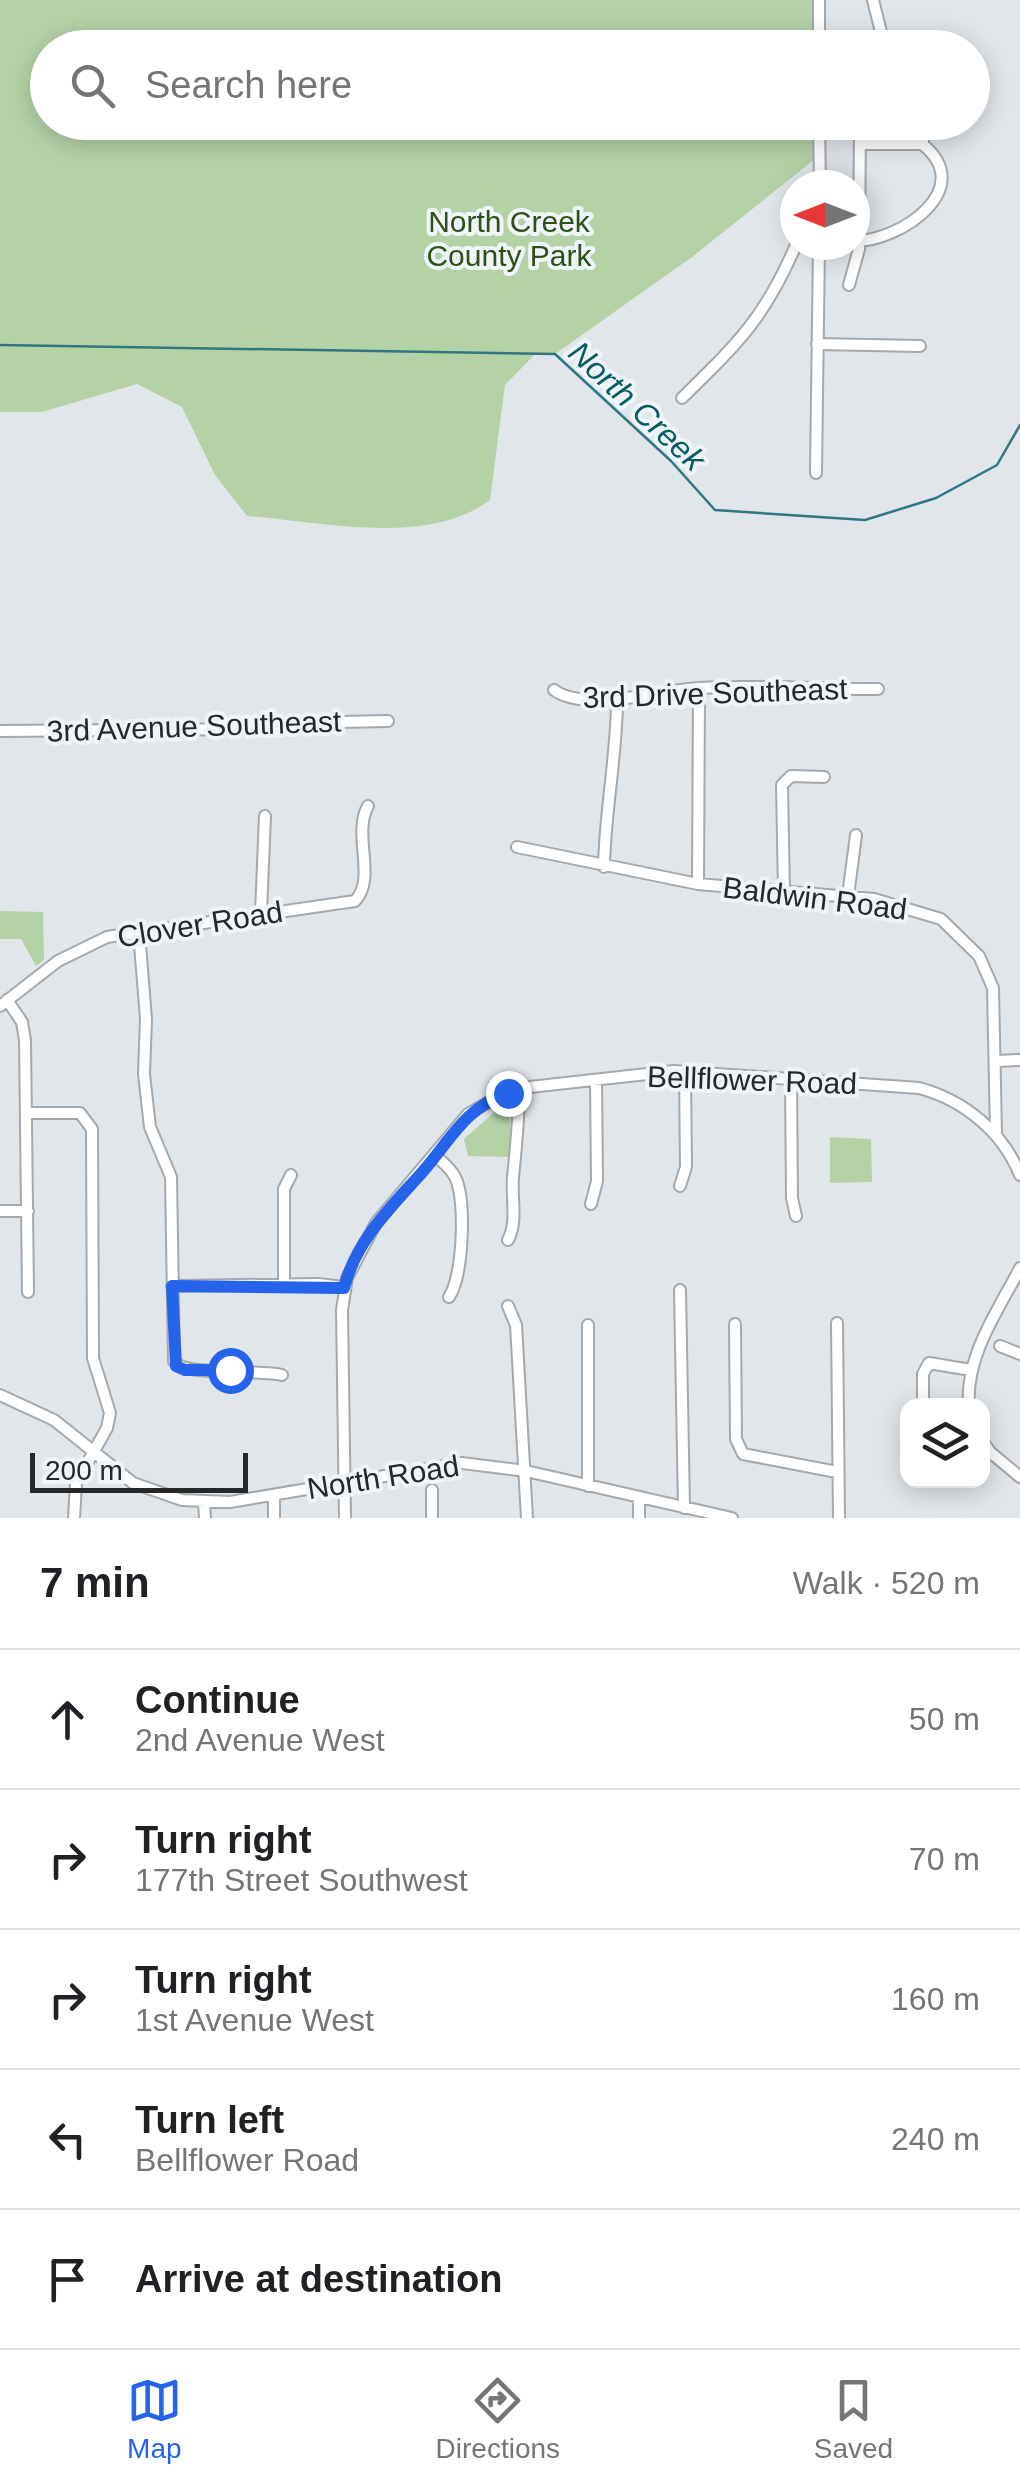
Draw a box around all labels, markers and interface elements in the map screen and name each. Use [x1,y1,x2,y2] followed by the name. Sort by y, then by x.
[30,30,990,140] search box
[65,58,120,113] icon: search
[145,64,352,106] text: Search here
[780,170,870,260] north arrow
[426,205,593,272] park label: North Creek County Park
[562,334,714,479] water label: North Creek
[582,672,849,714] street label: 3rd Drive Southeast
[46,704,342,748] street label: 3rd Avenue Southeast
[721,870,909,926] street label: Baldwin Road
[115,895,285,953] street label: Clover Road
[646,1060,858,1100] street label: Bellflower Road
[486,1071,532,1117] route end
[208,1348,254,1394] route start
[900,1398,990,1488] map controls
[900,1398,990,1488] button: layers
[30,1448,248,1492] scale bar
[305,1449,461,1505] street label: North Road
[45,1455,123,1486] text: 200 m
[40,1559,150,1606] text: 7 min
[793,1565,980,1601] text: Walk · 520 m
[135,1679,300,1721] text: Continue
[40,1692,95,1747] icon: ahead
[909,1701,980,1737] text: 50 m
[135,1722,385,1758] text: 2nd Avenue West
[135,1819,312,1861] text: Turn right
[40,1832,95,1887] icon: right
[909,1841,980,1877] text: 70 m
[135,1862,468,1898] text: 177th Street Southwest
[135,1959,312,2001] text: Turn right
[40,1972,95,2027] icon: right
[891,1981,980,2017] text: 160 m
[135,2002,374,2038] text: 1st Avenue West
[135,2099,284,2141] text: Turn left
[40,2112,95,2167] icon: left
[891,2121,980,2157] text: 240 m
[135,2142,359,2178] text: Bellflower Road
[40,2252,95,2307] icon: arrive
[135,2258,502,2300] text: Arrive at destination
[127,2373,182,2465] tab: Map
[436,2373,560,2465] tab: Directions
[814,2373,893,2465] tab: Saved

